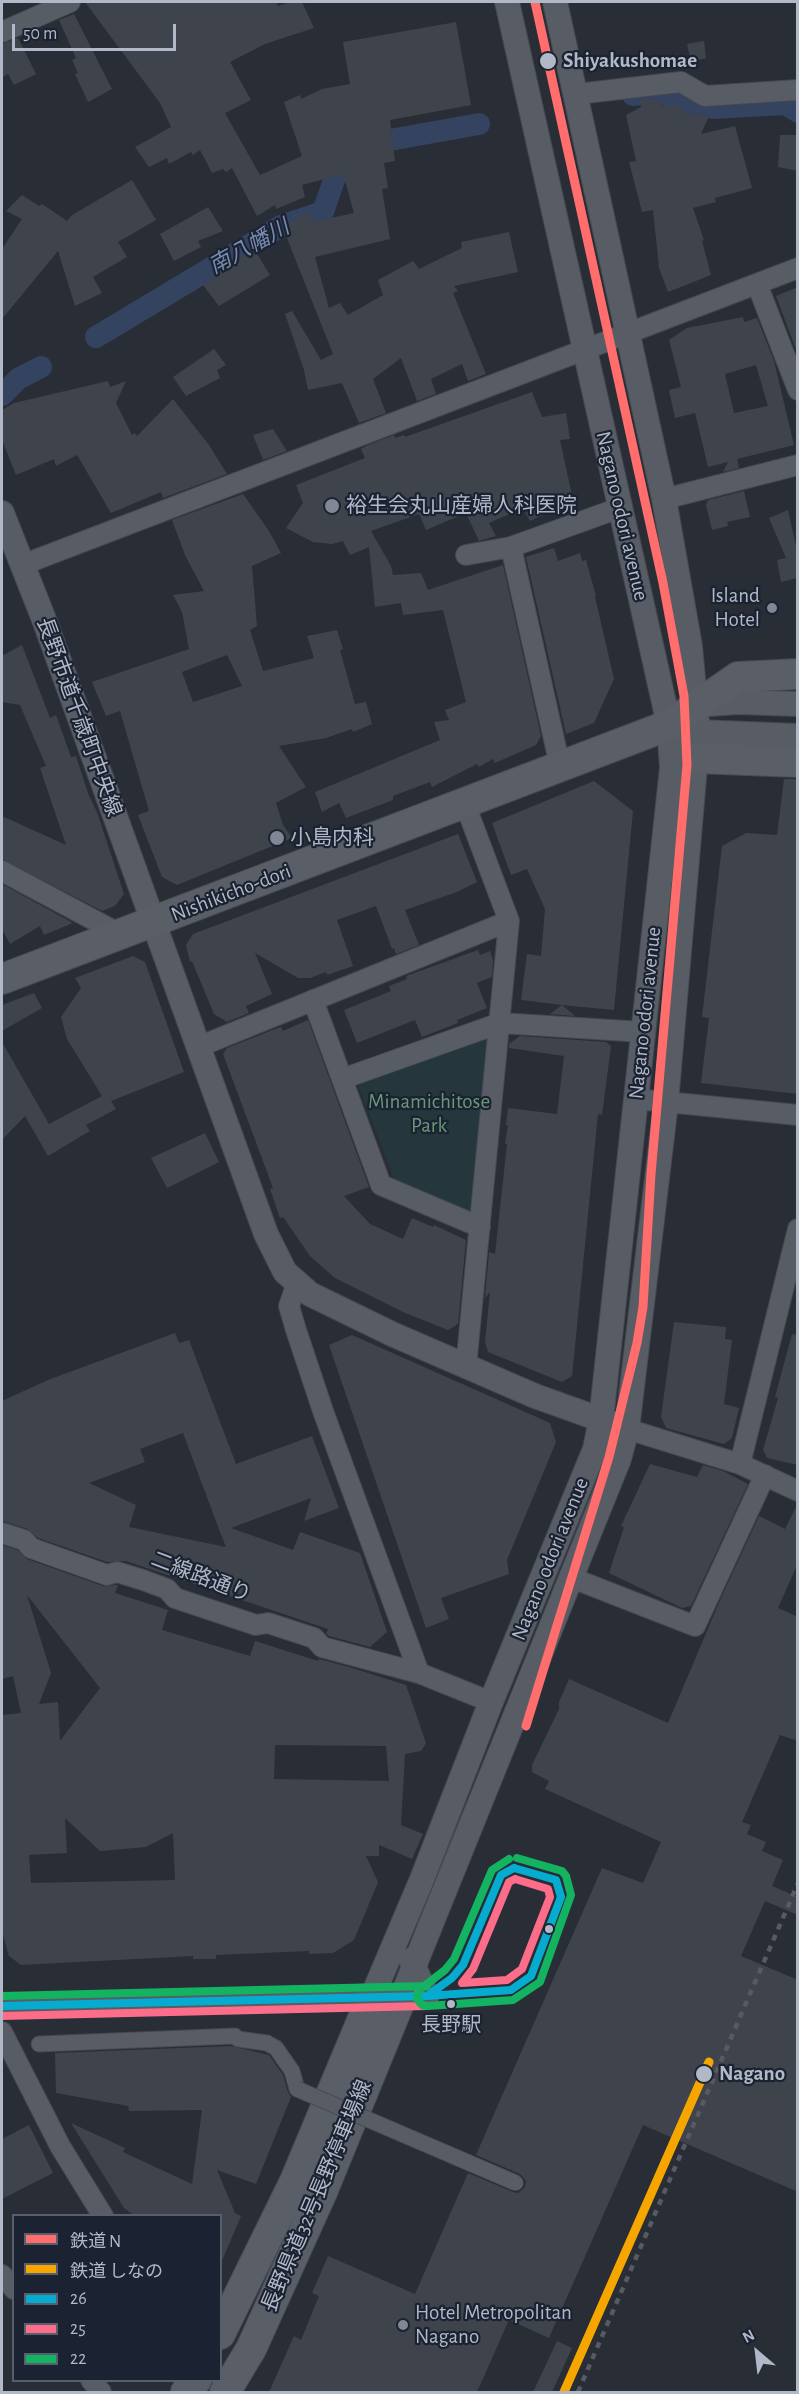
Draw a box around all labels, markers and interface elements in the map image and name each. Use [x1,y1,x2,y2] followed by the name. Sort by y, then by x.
[15,12,178,50] scale bar
[23,25,57,43] text: 50 m
[563,48,697,74] place label: Shiyakushomae
[538,51,558,71] marker: Shiyakushomae
[204,214,294,280] water label: 南八幡川
[590,429,654,603] street label: Nagano odori avenue
[346,493,577,519] place label: 裕生会丸山産婦人科医院
[323,497,341,515] marker: 裕生会丸山産婦人科医院
[711,583,760,633] place label: Island Hotel
[765,601,779,615] marker: Island Hotel
[31,614,127,820] street label: 長野市道千歳町中央線
[290,825,374,851] place label: 小島内科
[268,829,286,847] marker: 小島内科
[167,859,295,927] street label: Nishikicho-dori
[623,926,667,1100] street label: Nagano odori avenue
[368,1089,490,1139] park label: Minamichitose Park
[506,1474,594,1644] street label: Nagano odori avenue
[147,1546,255,1608] street label: 二線路通り
[543,1923,555,1935] unlabelled marker
[445,1998,457,2010] marker: 長野駅
[421,2013,481,2037] place label: 長野駅
[719,2061,785,2087] place label: Nagano
[694,2064,714,2084] marker: Nagano
[257,2076,377,2316] street label: 長野県道32号長野停車場線
[12,2214,222,2382] legend
[70,2233,121,2251] text: 鉄道 N
[70,2263,163,2281] text: 鉄道 しなの
[70,2290,87,2308] text: 26
[415,2300,572,2350] place label: Hotel Metropolitan Nagano
[396,2318,410,2332] marker: Hotel Metropolitan Nagano
[70,2320,86,2338] text: 25
[727,2322,787,2382] north arrow
[740,2326,757,2346] text: N
[70,2350,86,2368] text: 22

